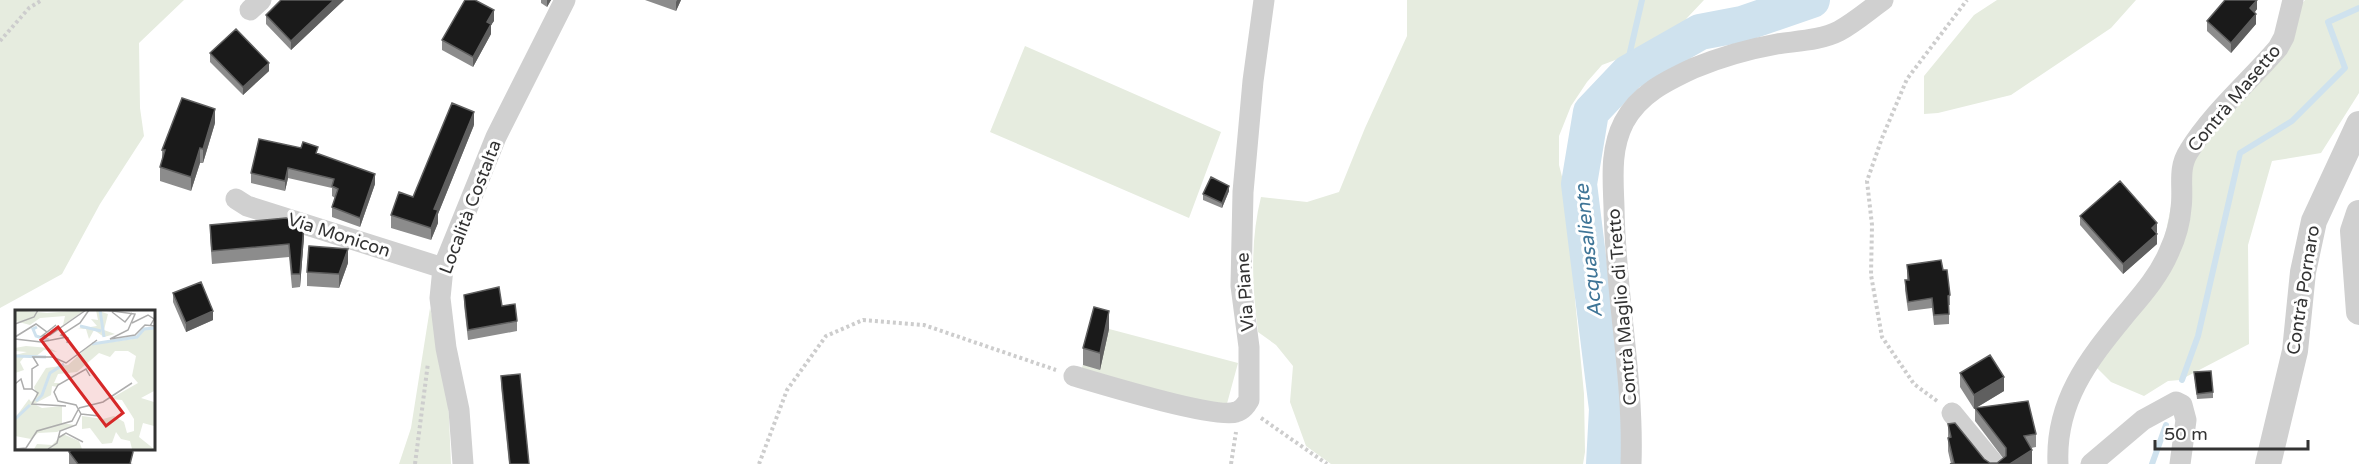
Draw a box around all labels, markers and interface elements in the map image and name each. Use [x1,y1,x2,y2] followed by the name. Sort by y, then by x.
[2183,40,2285,156] street label: Contrà Masetto
[434,137,506,277] street label: Località Costalta
[1570,181,1608,319] water label: Acquasaliente
[285,208,393,262] street label: Via Monicon
[1602,208,1642,406] street label: Contrà Maglio di Tretto
[2282,224,2324,356] street label: Contrà Pornaro
[1231,252,1259,332] street label: Via Piane
[15,310,154,449] inset map
[2155,413,2308,451] scale bar
[2164,423,2208,445] text: 50 m

